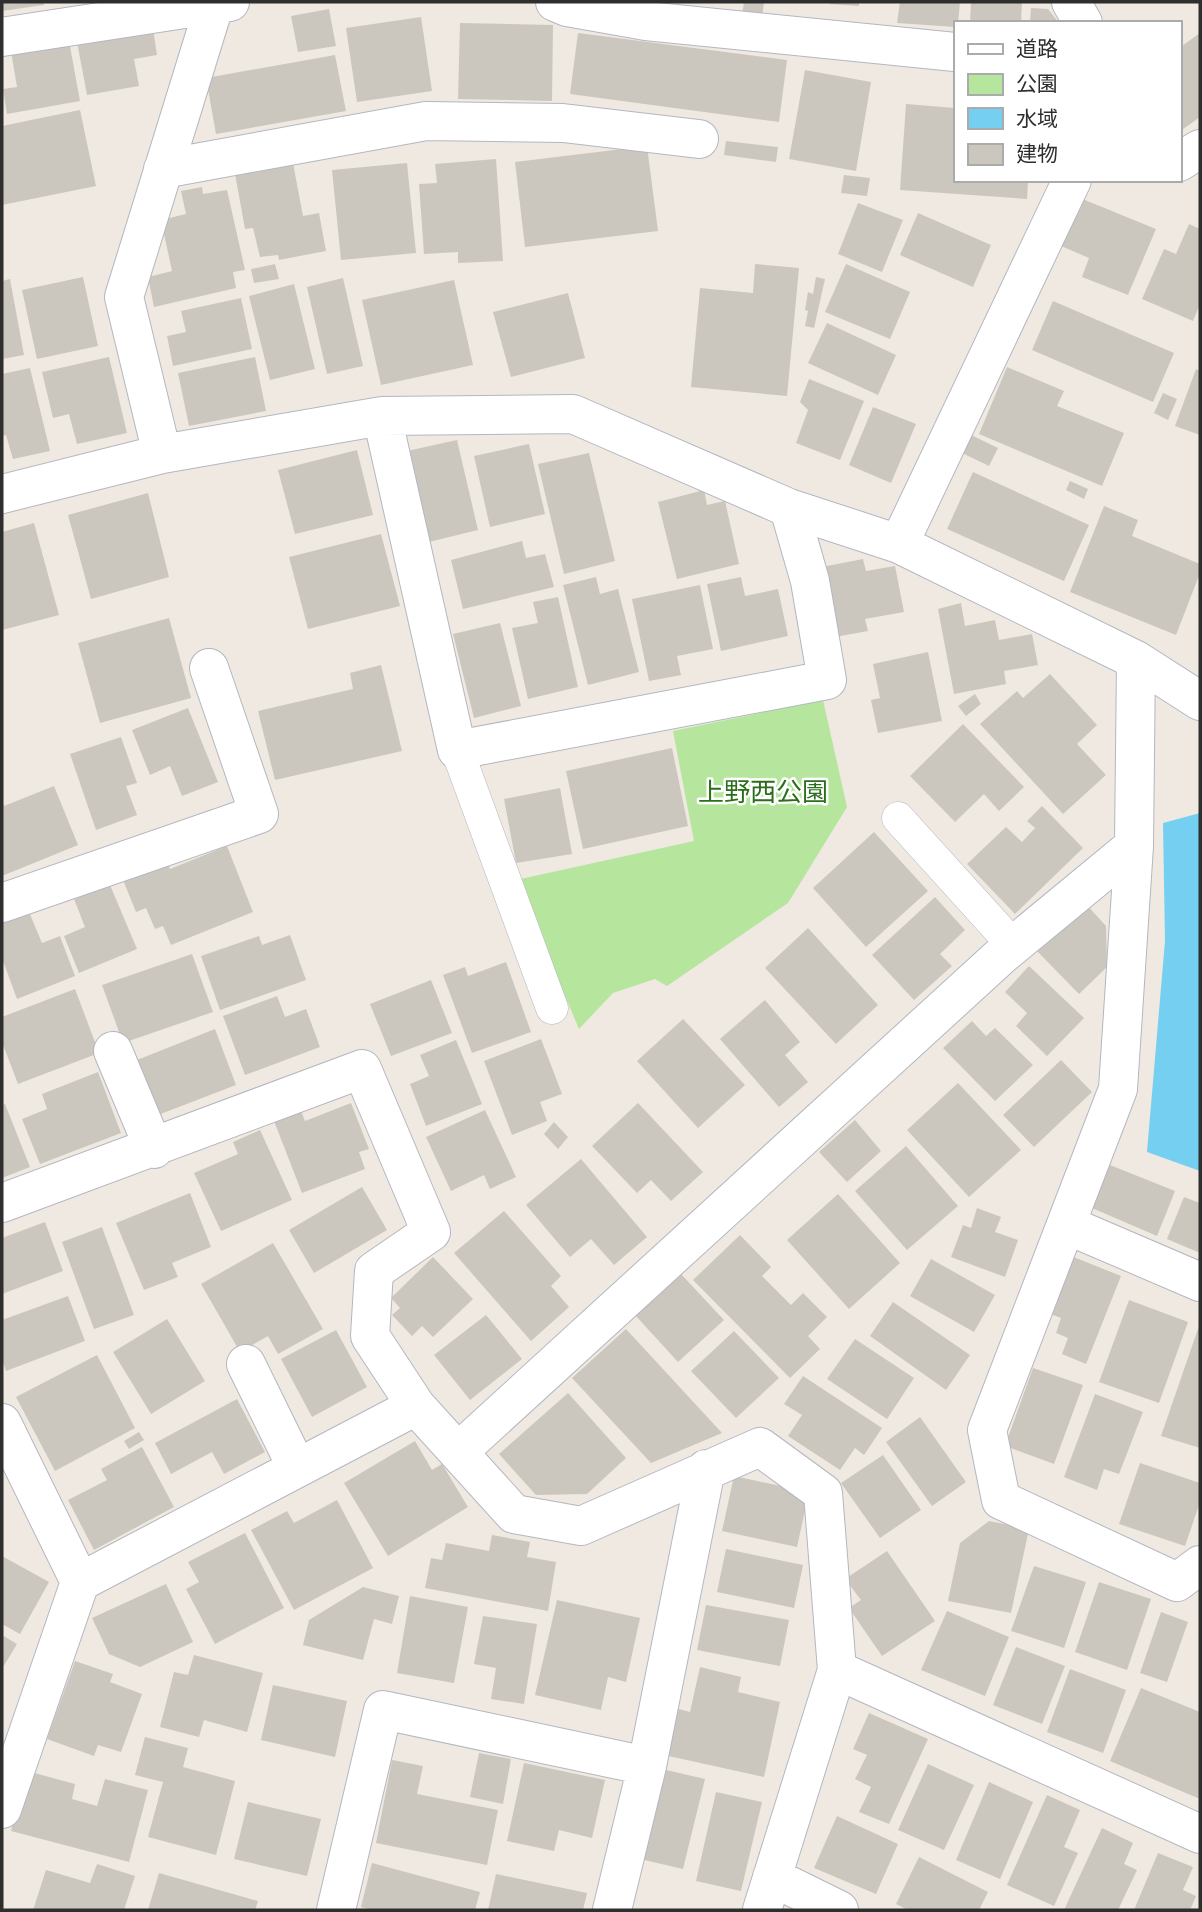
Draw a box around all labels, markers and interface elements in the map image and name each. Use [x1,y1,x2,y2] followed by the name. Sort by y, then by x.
[954,21,1181,182] legend
[1016,35,1058,60] text: 道路
[1016,70,1058,95] text: 公園
[1016,105,1058,130] text: 水域
[1016,140,1058,165] text: 建物
[698,775,828,806] park label: 上野西公園

